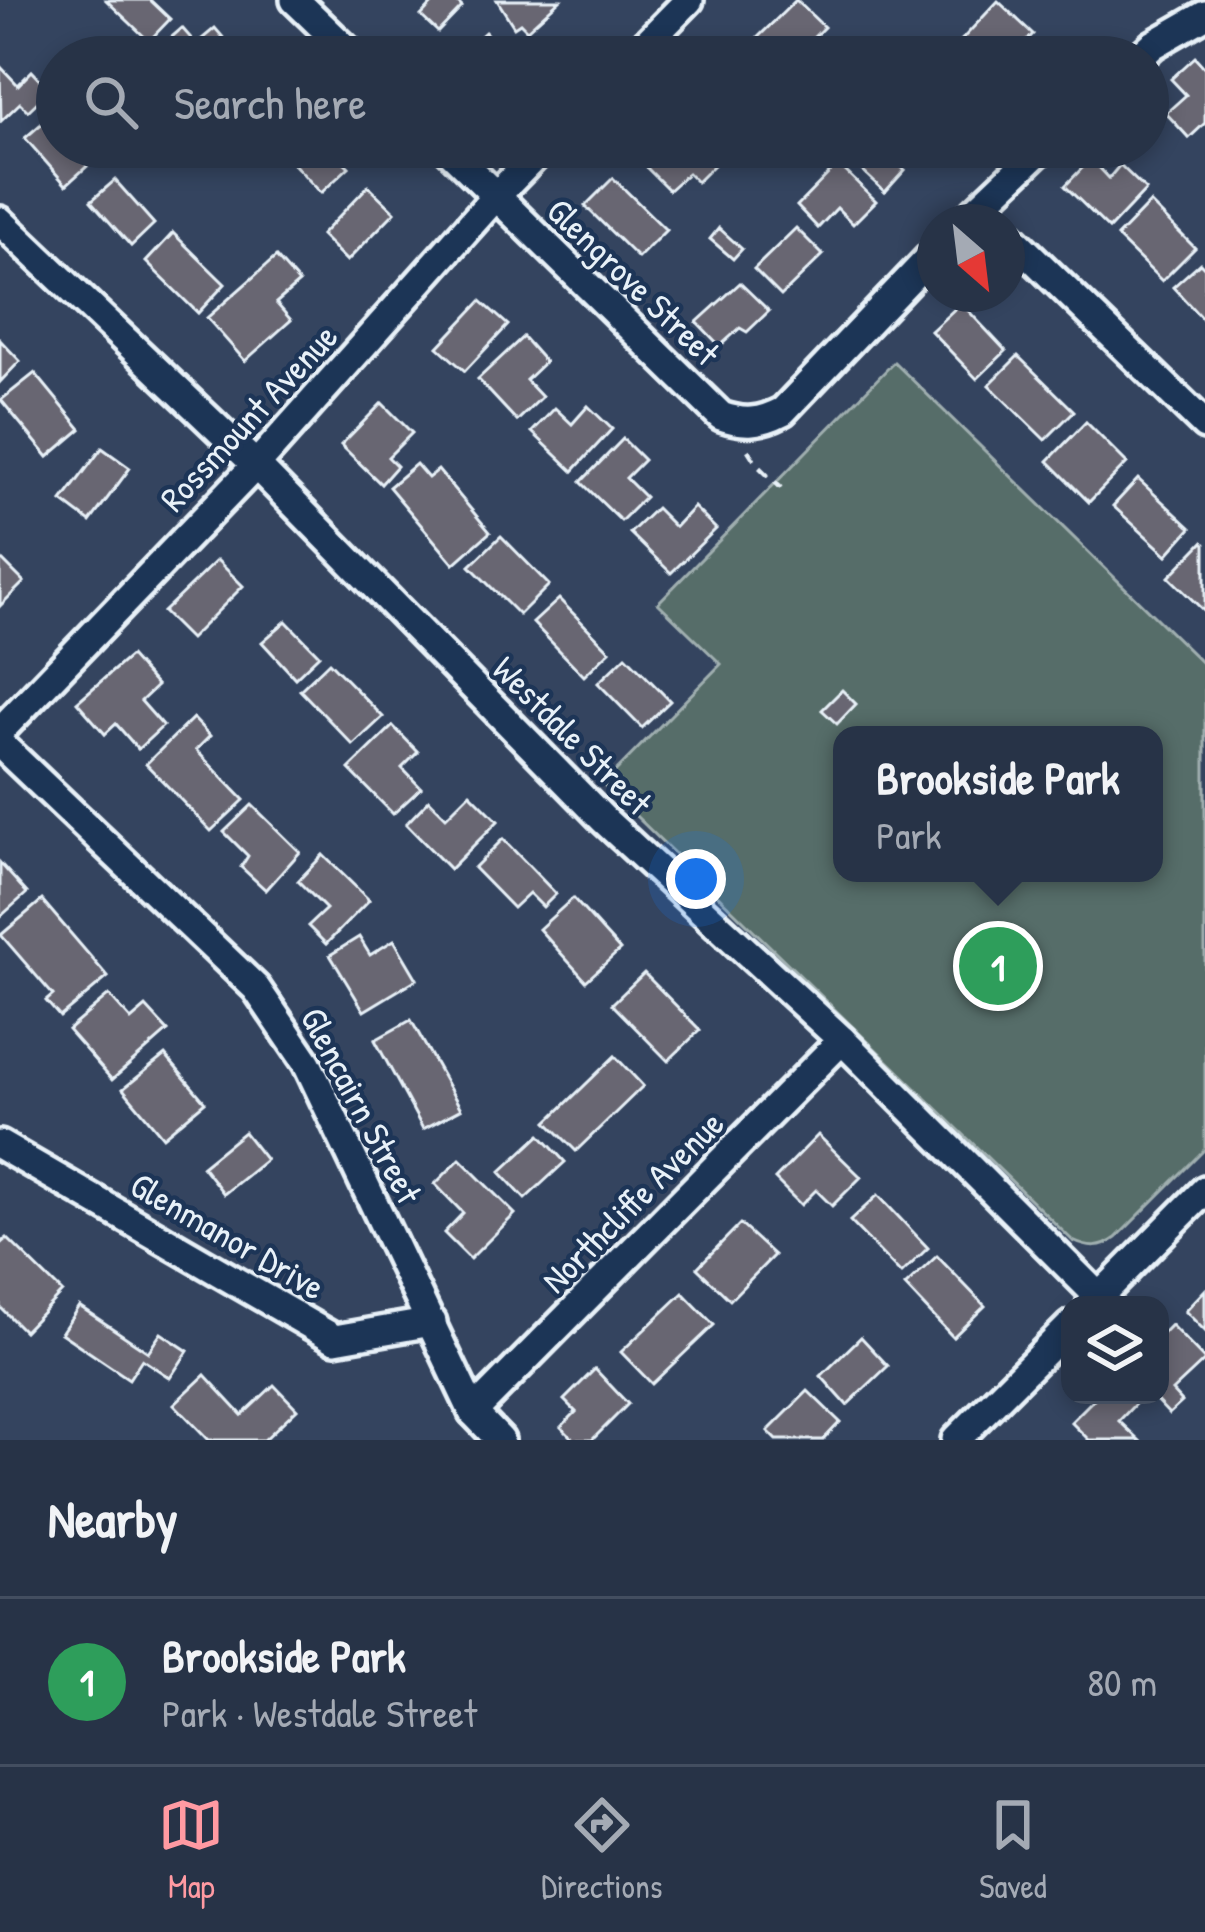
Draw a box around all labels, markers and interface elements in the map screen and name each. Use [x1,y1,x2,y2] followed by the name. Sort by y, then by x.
[36,36,1169,168] search box
[78,69,144,135] icon: search
[174,72,366,133] text: Search here
[537,186,732,376] street label: Glengrove Street
[917,204,1025,312] north arrow
[148,312,348,522] street label: Rossmount Avenue
[483,645,664,826] street label: Westdale Street
[833,726,1163,882] popup
[876,747,1120,808] text: Brookside Park
[876,808,941,861] text: Park
[666,849,726,909] your location
[959,921,1037,1011] pin: 1
[290,998,435,1212] street label: Glencairn Street
[530,1099,734,1303] street label: Northcliffe Avenue
[122,1160,334,1310] street label: Glenmanor Drive
[1061,1296,1169,1404] map controls
[1061,1296,1169,1404] button: layers
[48,1484,178,1553] text: Nearby
[162,1625,406,1686] text: Brookside Park
[80,1655,94,1708] text: 1
[1087,1655,1157,1708] text: 80 m
[162,1686,477,1739] text: Park · Westdale Street
[158,1792,224,1908] tab: Map
[541,1792,663,1908] tab: Directions
[979,1792,1047,1908] tab: Saved

